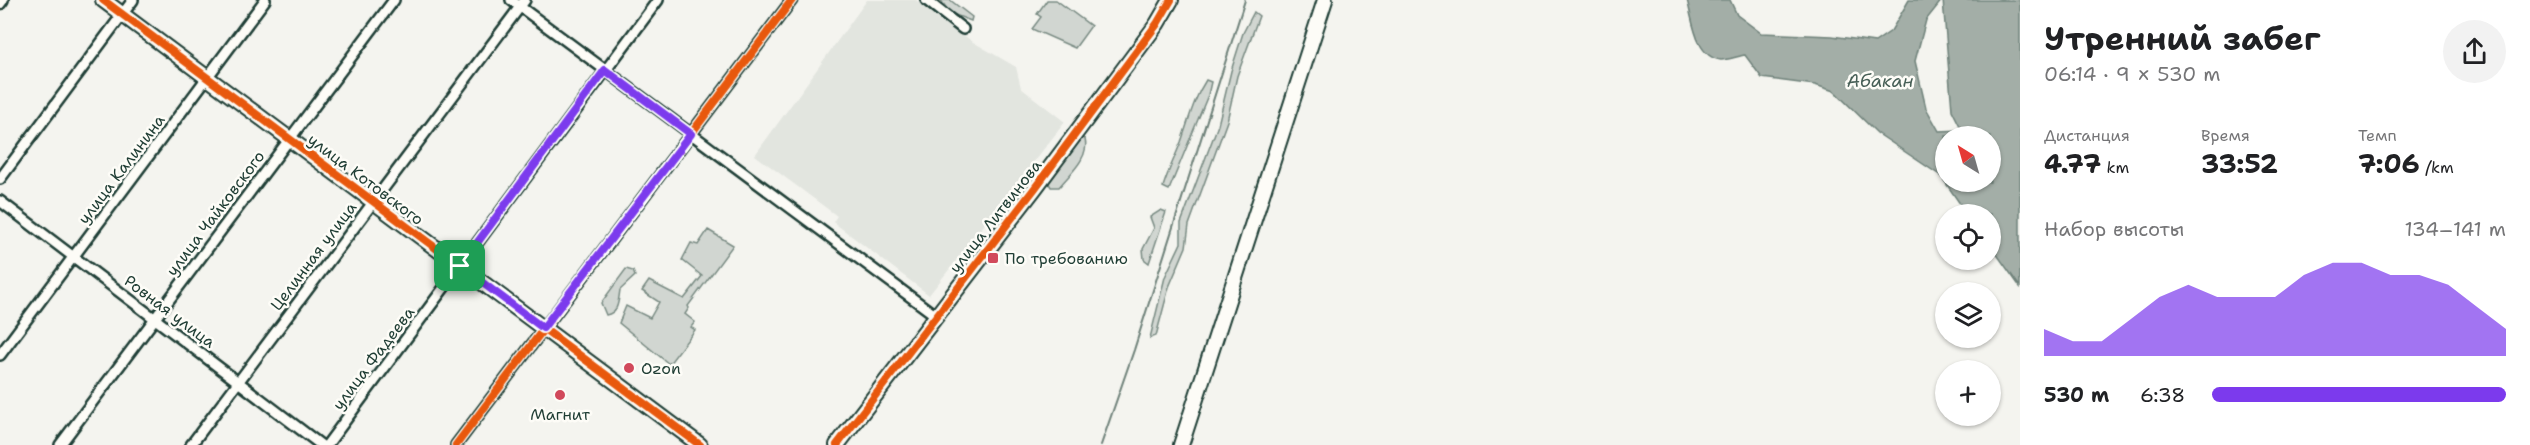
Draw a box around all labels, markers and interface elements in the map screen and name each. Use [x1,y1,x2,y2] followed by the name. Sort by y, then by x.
[2044,16,2321,61] text: Утренний забег
[2443,20,2506,83] button: share
[2044,61,2220,87] text: 06:14 · 9 × 530 m
[1847,69,1914,93] water label: Абакан
[73,110,170,228] street label: улица Калинина
[2044,125,2130,146] text: Дистанция
[2201,125,2250,146] text: Время
[2358,125,2397,146] text: Темп
[1935,126,2001,192] north arrow
[1935,126,2001,426] map controls
[303,129,428,230] street label: улица Котовского
[161,146,269,280] street label: улица Чайковского
[2044,146,2101,181] text: 4.77
[2201,146,2278,181] text: 33:52
[2358,146,2420,181] text: 7:06
[945,155,1046,277] street label: улица Литвинова
[2101,157,2129,178] text: km
[2420,157,2454,178] text: /km
[266,198,361,315] street label: Целинная улица
[1935,204,2001,270] button: locate
[2044,216,2184,242] text: Набор высоты
[2404,216,2506,242] text: 134–141 m
[434,240,485,291] pin
[1005,248,1128,269] place label: По требованию
[443,249,476,282] icon: arrive
[986,251,1000,265] marker: По требованию
[120,270,220,353] street label: Ровная улица
[1935,282,2001,348] button: layers
[328,302,419,414] street label: улица Фадеева
[641,358,681,379] place label: Ozon
[1935,360,2001,426] button: +
[622,361,636,375] marker: Ozon
[2044,382,2109,408] text: 530 m
[2140,382,2185,408] text: 6:38
[553,388,567,402] marker: Магнит
[530,404,591,425] place label: Магнит

